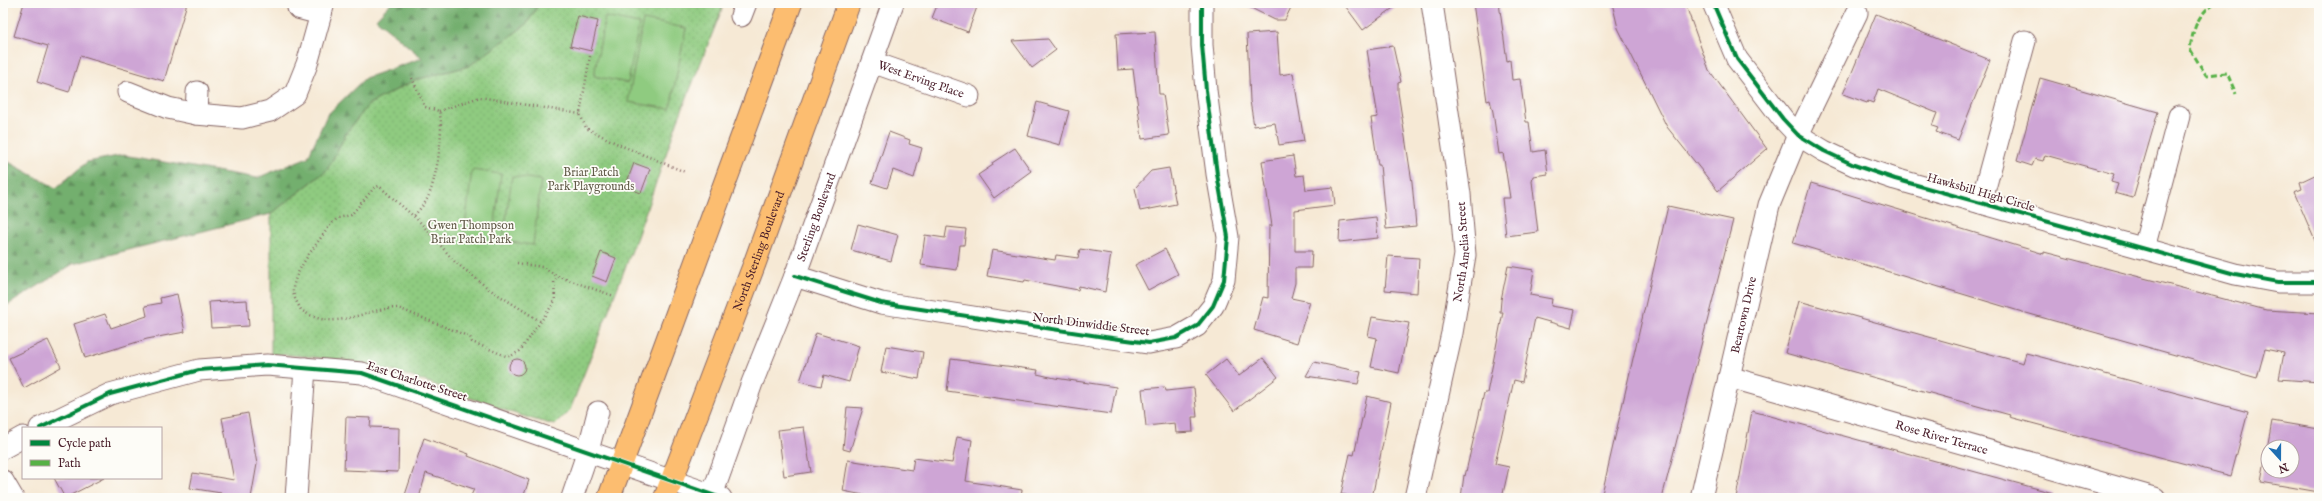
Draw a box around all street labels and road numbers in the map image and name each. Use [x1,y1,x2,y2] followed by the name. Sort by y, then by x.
[876,58,966,102] street label: West Erving Place
[794,170,840,264] street label: Sterling Boulevard
[1925,170,2037,215] street label: Hawksbill High Circle
[730,189,788,314] street label: North Sterling Boulevard
[1450,201,1473,303] street label: North Amelia Street
[1728,275,1760,355] street label: Beartown Drive
[1031,310,1150,339] street label: North Dinwiddie Street
[365,358,469,405] street label: East Charlotte Street
[1893,418,1990,458] street label: Rose River Terrace

